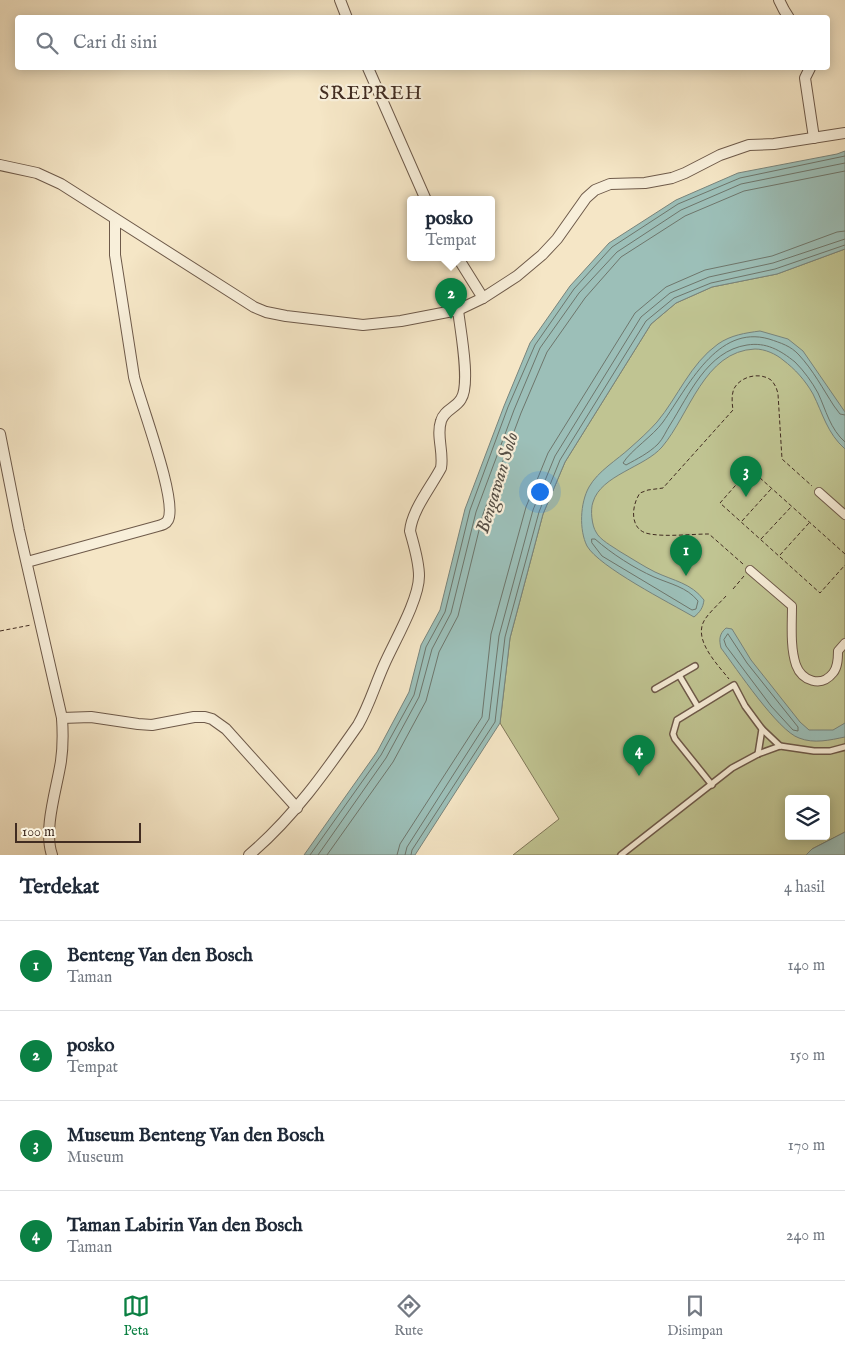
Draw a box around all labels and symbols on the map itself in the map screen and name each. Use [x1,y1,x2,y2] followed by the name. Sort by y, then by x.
[319,81,423,106] district label: SREPREH
[435,278,467,319] pin: 2
[471,429,525,537] water label: Bengawan Solo
[730,456,762,497] pin: 3
[527,479,553,505] your location
[670,535,702,576] pin: 1
[623,735,655,776] pin: 4
[15,820,141,843] scale bar

